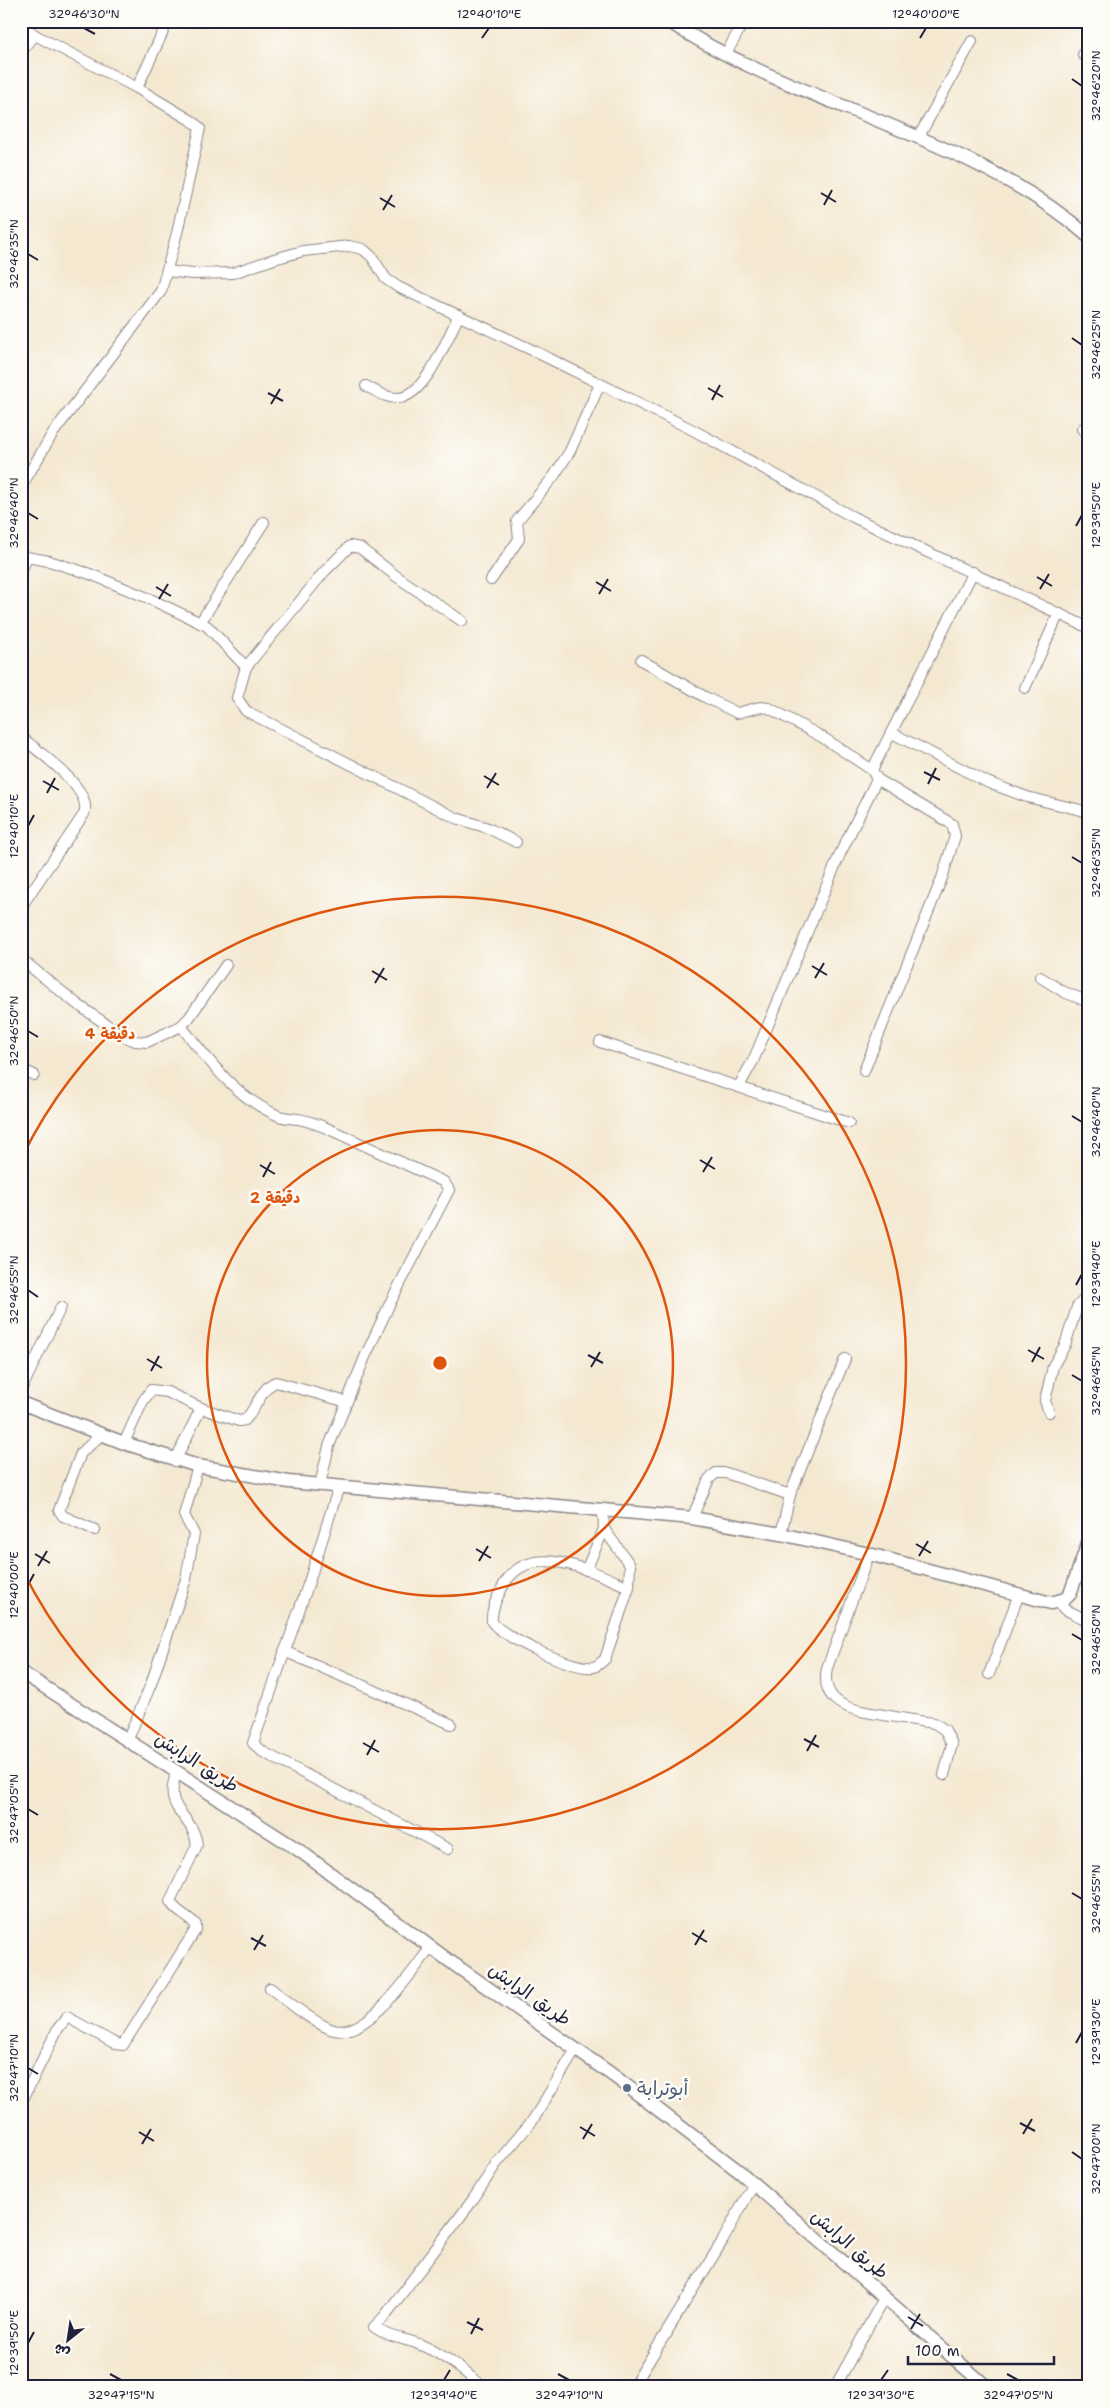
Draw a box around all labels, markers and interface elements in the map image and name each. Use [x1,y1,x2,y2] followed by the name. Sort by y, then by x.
[48,6,120,22] text: 32°46'30"N
[457,6,521,22] text: 12°40'10"E
[892,6,960,22] text: 12°40'00"E
[1088,50,1104,122] text: 32°46'20"N
[6,219,22,289] text: 32°46'35"N
[1088,310,1104,380] text: 32°46'25"N
[6,477,22,549] text: 32°46'40"N
[1088,482,1104,548] text: 12°39'50"E
[6,794,22,858] text: 12°40'10"E
[1088,828,1104,898] text: 32°46'35"N
[6,996,22,1066] text: 32°46'50"N
[85,1024,135,1044] text: 4 دقيقة
[1088,1086,1104,1158] text: 32°46'40"N
[250,1188,300,1208] text: 2 دقيقة
[1088,1241,1104,1307] text: 12°39'40"E
[6,1255,22,1325] text: 32°46'55"N
[1088,1346,1104,1416] text: 32°46'45"N
[431,1354,449,1372] centre of rings
[6,1551,22,1619] text: 12°40'00"E
[1088,1605,1104,1675] text: 32°46'50"N
[150,1726,244,1798] street label: طريق الرابش
[6,1774,22,1844] text: 32°47'05"N
[1088,1864,1104,1934] text: 32°46'55"N
[484,1956,576,2032] street label: طريق الرابش
[1088,1999,1104,2065] text: 12°39'30"E
[6,2034,22,2102] text: 32°47'10"N
[637,2076,689,2101] place label: أبوترابة
[621,2082,633,2094] marker: أبوترابة
[1088,2123,1104,2195] text: 32°47'00"N
[806,2203,894,2285] street label: طريق الرابش
[6,2310,22,2376] text: 12°39'50"E
[42,2316,92,2366] north arrow
[908,2333,1054,2365] scale bar
[50,2340,73,2363] text: ش
[915,2341,960,2361] text: 100 m
[87,2387,155,2403] text: 32°47'15"N
[411,2387,477,2403] text: 12°39'40"E
[535,2387,603,2403] text: 32°47'10"N
[848,2387,914,2403] text: 12°39'30"E
[983,2387,1053,2403] text: 32°47'05"N

